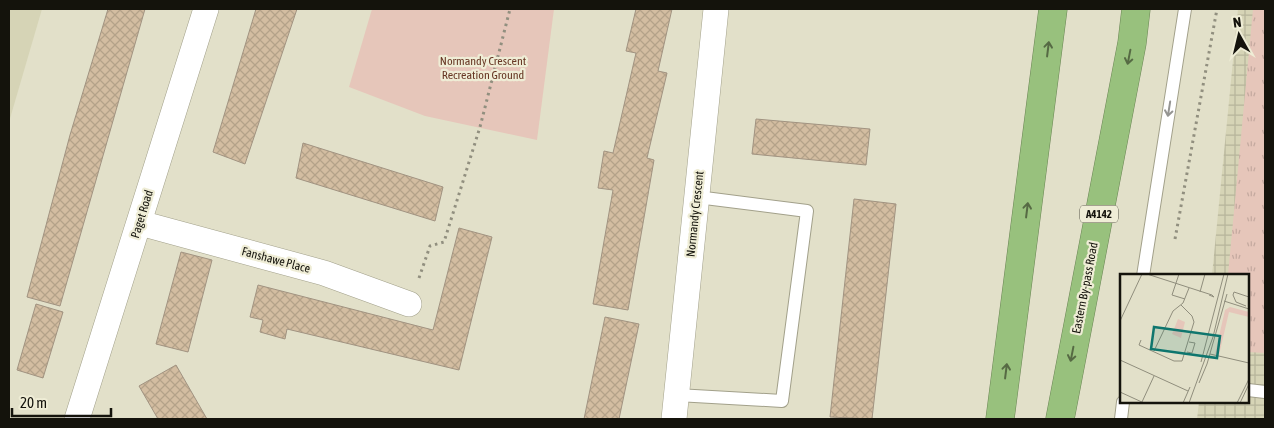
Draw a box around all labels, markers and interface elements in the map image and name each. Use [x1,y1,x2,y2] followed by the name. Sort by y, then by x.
[1214,10,1264,60] north arrow
[1232,14,1242,31] text: N
[1043,41,1053,57] one-way arrow
[1124,49,1133,65] one-way arrow
[440,54,527,82] park label: Normandy Crescent Recreation Ground
[1164,100,1174,116] one-way arrow
[684,170,707,258] street label: Normandy Crescent
[128,188,156,240] street label: Paget Road
[1022,202,1032,218] one-way arrow
[1080,205,1118,222] road number: A4142
[1069,241,1101,335] street label: Eastern By-pass Road
[240,244,312,276] street label: Fanshawe Place
[1120,274,1249,403] inset map
[1067,346,1077,362] one-way arrow
[1001,363,1011,379] one-way arrow
[12,386,111,418] scale bar
[20,394,47,411] text: 20 m

